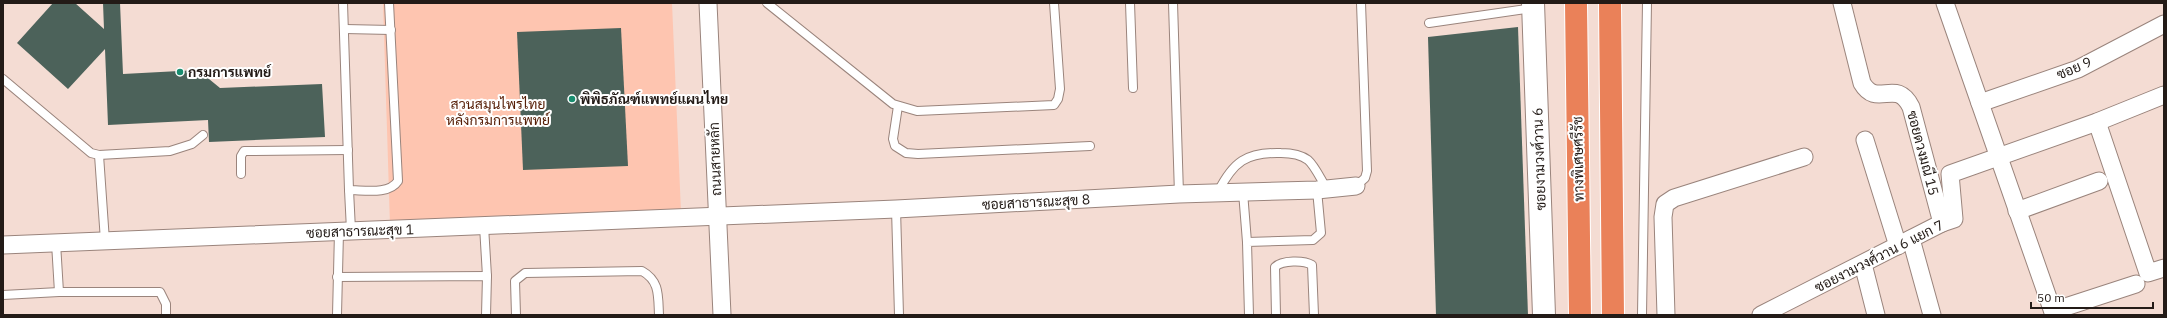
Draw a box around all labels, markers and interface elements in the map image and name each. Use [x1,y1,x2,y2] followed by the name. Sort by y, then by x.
[2054,53,2094,83] street label: ซอย 9
[188,63,272,81] place label: กรมการแพทย์
[175,67,185,77] marker: กรมการแพทย์
[580,90,728,108] place label: พิพิธภัณฑ์แพทย์แผนไทย
[567,94,577,104] marker: พิพิธภัณฑ์แพทย์แผนไทย
[446,95,550,129] park label: สวนสมุนไพรไทย หลังกรมการแพทย์
[1528,107,1550,211] street label: ซอยงามวงศ์วาน 6
[1903,109,1943,197] street label: ซอยดวงมณี 15
[1568,116,1588,202] street label: ทางพิเศษศรีรัช
[705,122,725,196] street label: ถนนสายหลัก
[982,190,1091,215] street label: ซอยสาธารณะสุข 8
[1812,216,1946,296] street label: ซอยงามวงศ์วาน 6 แยก 7
[306,220,414,243] street label: ซอยสาธารณะสุข 1
[2031,284,2153,310] scale bar
[2037,290,2065,305] text: 50 m

